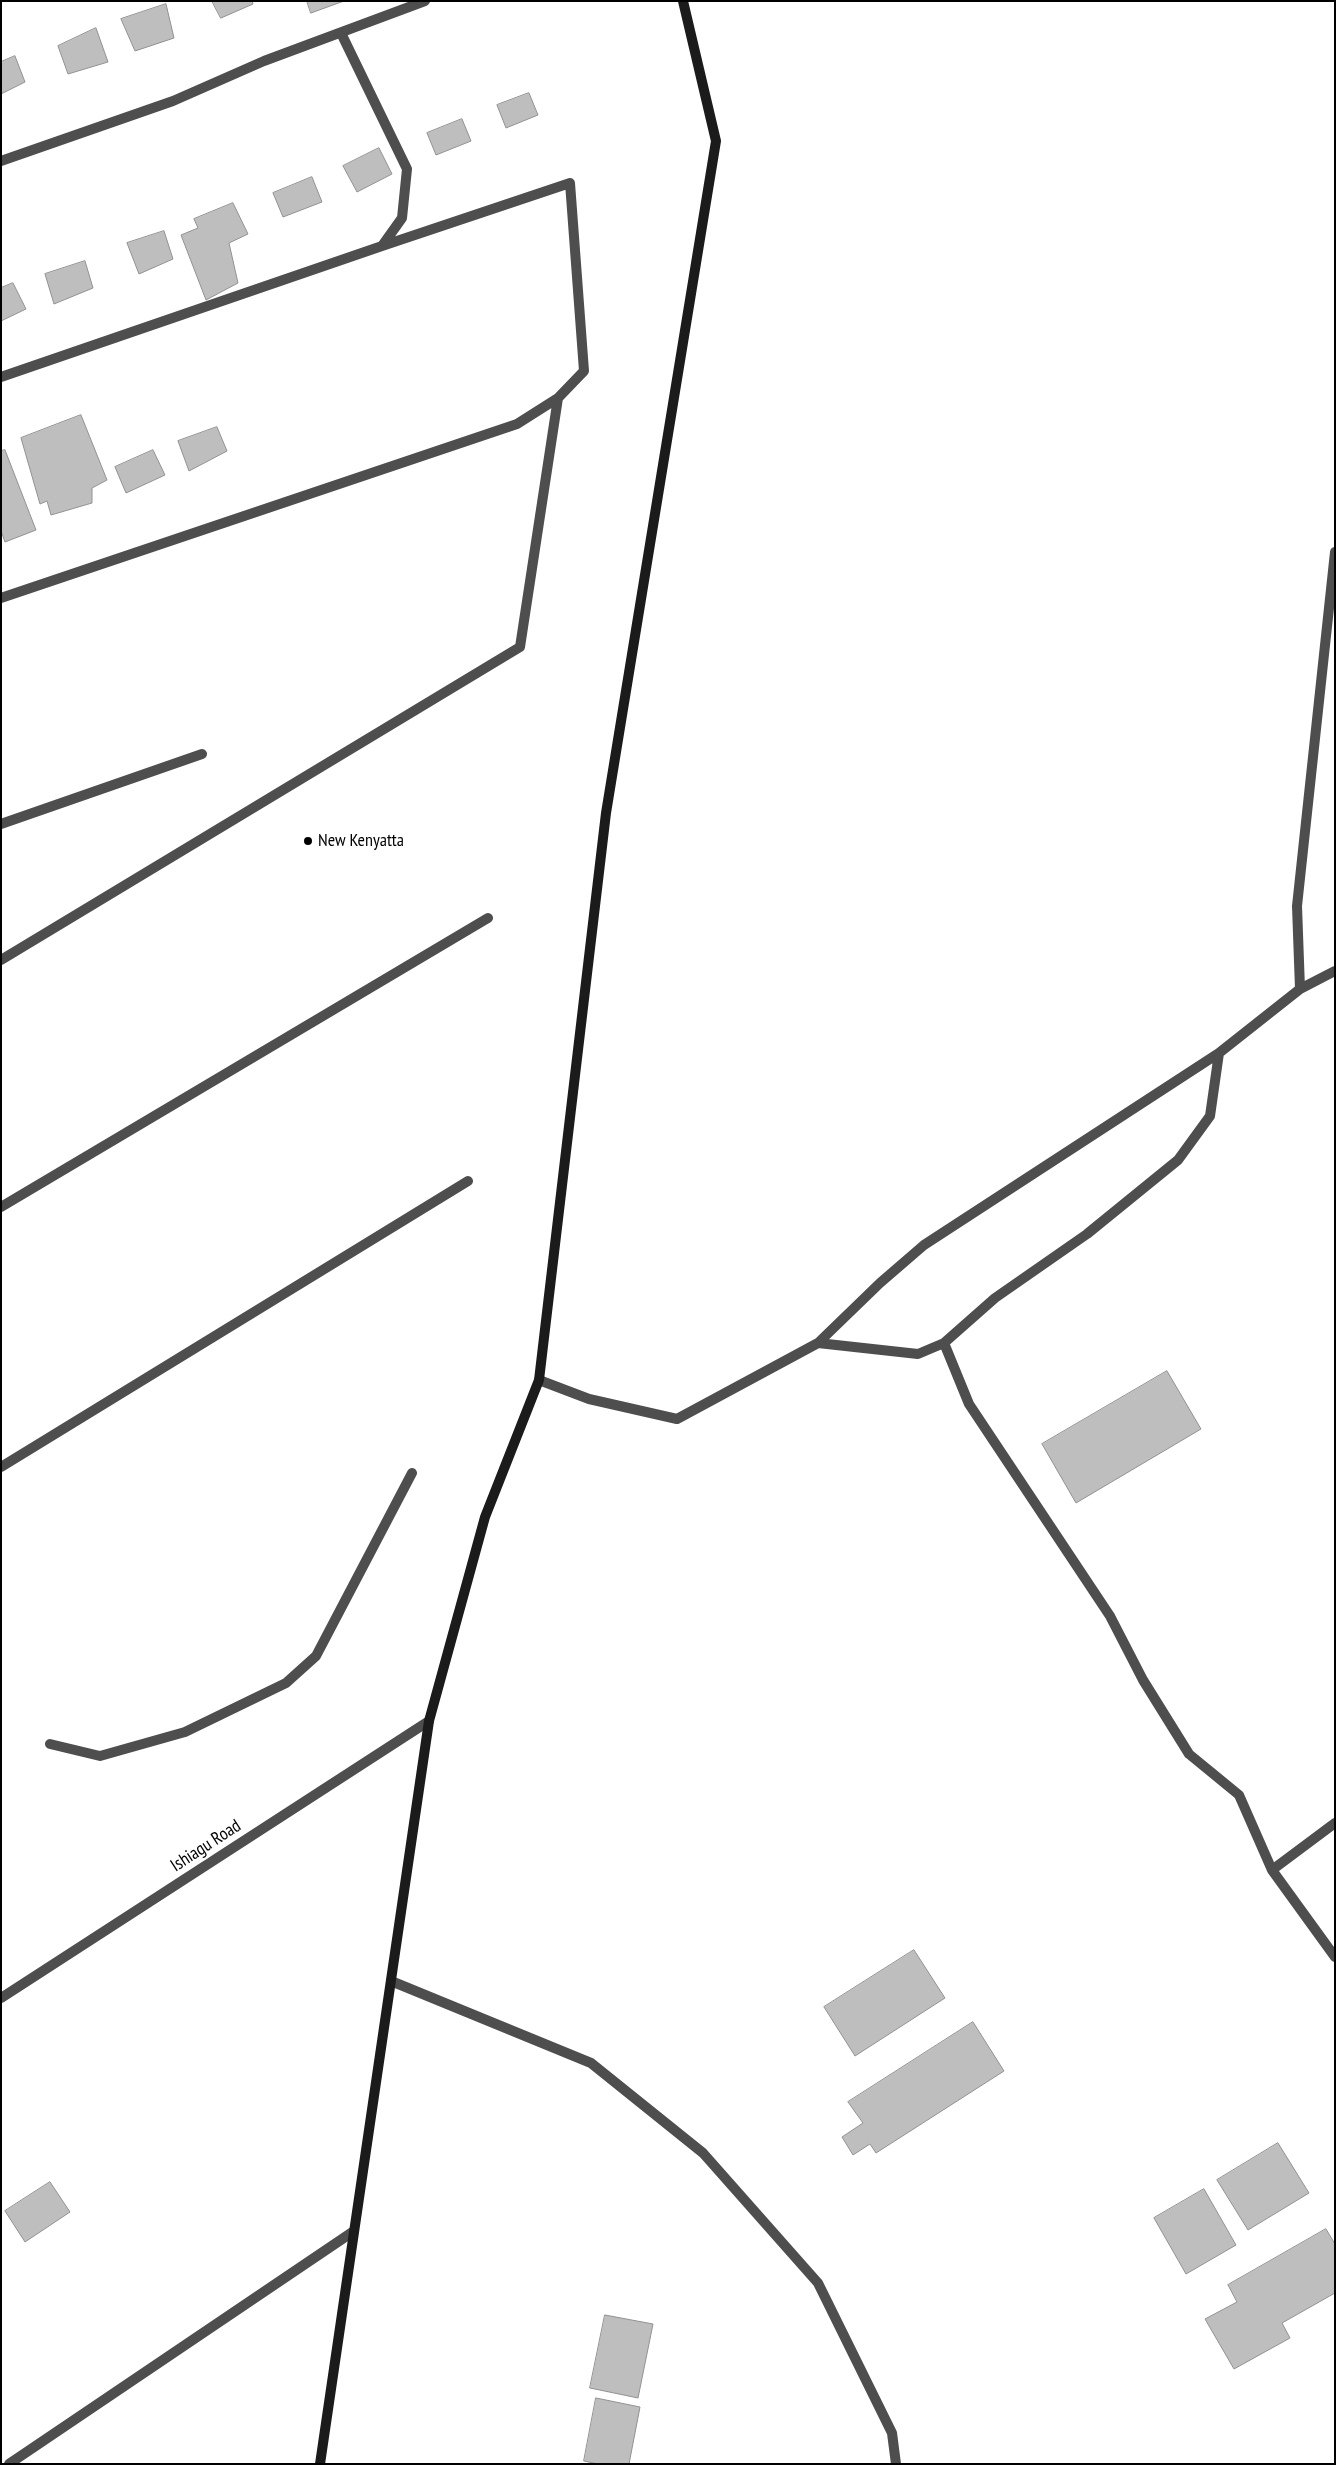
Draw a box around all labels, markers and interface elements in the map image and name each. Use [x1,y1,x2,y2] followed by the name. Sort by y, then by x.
[318,830,404,852] place label: New Kenyatta
[302,835,314,847] marker: New Kenyatta
[167,1815,245,1877] street label: Ishiagu Road

